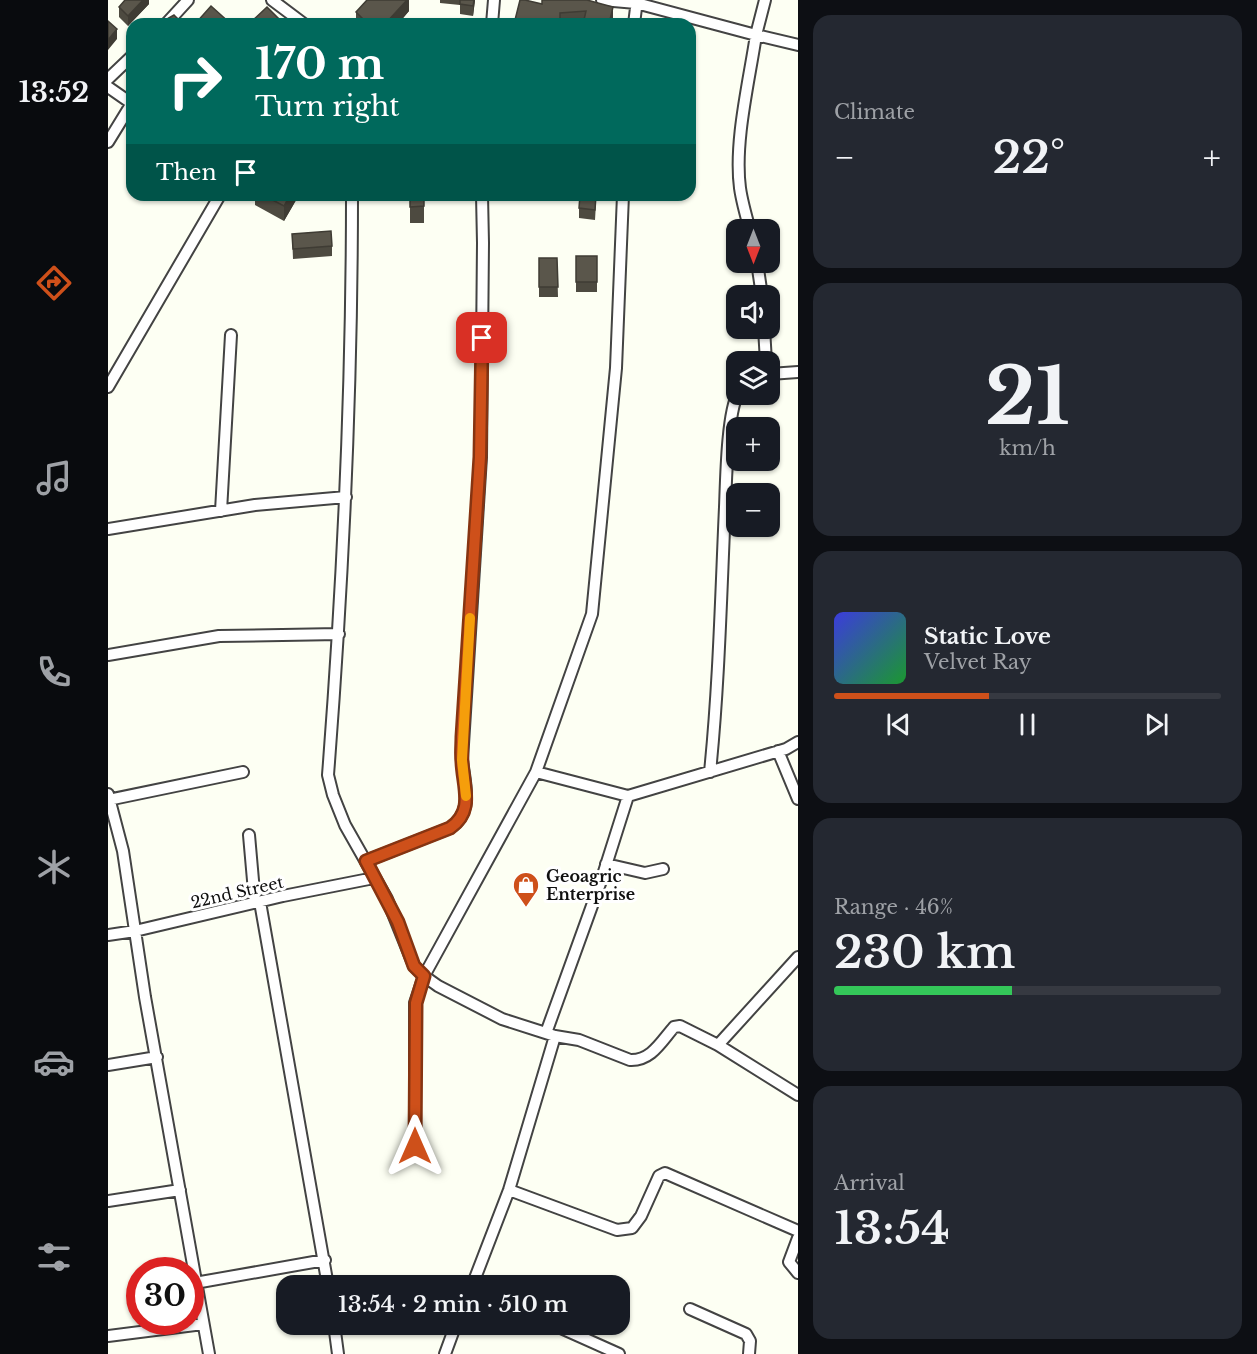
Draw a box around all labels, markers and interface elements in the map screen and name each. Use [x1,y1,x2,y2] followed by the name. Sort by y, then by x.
[255,38,384,90] text: 170 m
[156,42,234,120] icon: right
[19,76,89,109] text: 13:52
[255,90,399,123] text: Turn right
[834,100,915,124] text: Climate
[992,129,1065,185] text: 22°
[834,137,855,178] text: −
[1203,137,1221,178] text: +
[229,156,262,189] icon: arrive
[156,159,217,186] text: Then
[726,219,780,273] north arrow
[726,219,780,537] map controls
[33,262,75,304] icon: directions
[726,285,780,339] button: sound
[456,312,507,363] pin
[465,321,498,354] icon: arrive
[985,348,1070,445] text: 21
[726,351,780,405] button: layers
[726,417,780,471] button: +
[999,436,1056,460] text: km/h
[33,457,75,499] icon: music
[726,483,780,537] button: −
[924,623,1051,650] text: Static Love
[924,650,1032,674] text: Velvet Ray
[33,651,75,693] icon: phone
[882,708,915,741] icon: previous
[1011,708,1044,741] icon: pause
[1140,708,1173,741] icon: next
[33,846,75,888] icon: climate
[546,866,635,904] place label: Geoagric Enterprise
[511,870,541,908] shop icon: Geoagric Enterprise
[189,872,285,912] street label: 22nd Street
[834,895,953,919] text: Range · 46%
[834,924,1015,980] text: 230 km
[33,1041,75,1083] icon: car
[383,1114,447,1178] position arrow
[834,1171,905,1195] text: Arrival
[834,1200,950,1256] text: 13:54
[33,1236,75,1278] icon: filters
[126,1257,204,1335] speed limit sign: 30
[338,1291,568,1318] text: 13:54 · 2 min · 510 m

